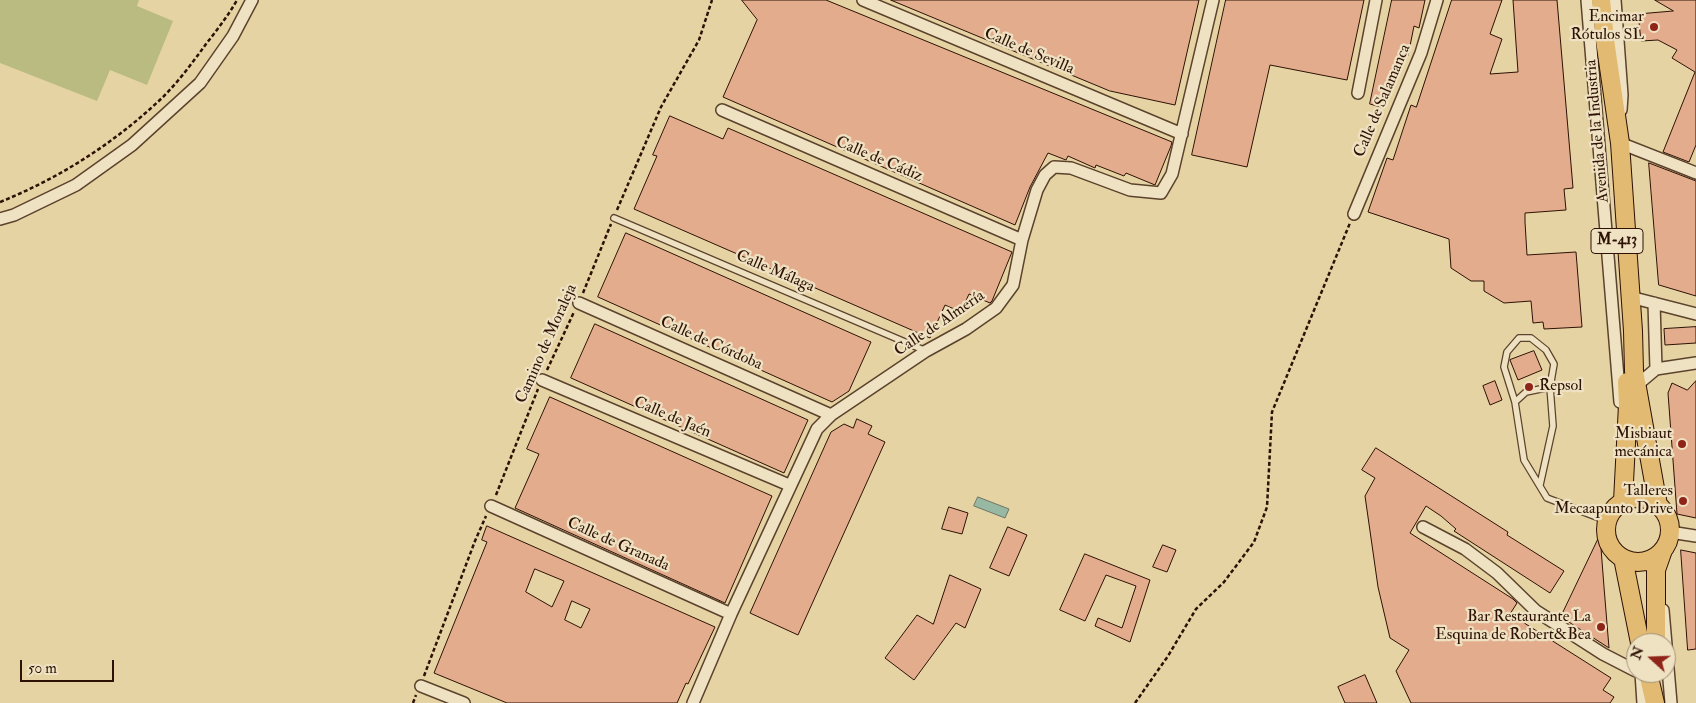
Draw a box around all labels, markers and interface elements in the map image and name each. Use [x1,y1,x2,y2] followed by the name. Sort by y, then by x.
[1570,8,1644,46] place label: Encimar Rótulos SL
[1648,21,1660,33] marker: Encimar Rótulos SL
[981,24,1077,80] street label: Calle de Sevilla
[1351,42,1415,160] street label: Calle de Salamanca
[1582,59,1614,203] street label: Avenida de la Industria
[833,133,925,187] street label: Calle de Cádiz
[1591,228,1643,254] road number: M-413
[733,247,817,297] street label: Calle Málaga
[512,281,582,407] street label: Camino de Moraleja
[891,287,989,361] street label: Calle de Almería
[657,313,765,375] street label: Calle de Córdoba
[1539,377,1582,397] place label: Repsol
[1523,381,1535,393] marker: Repsol
[631,393,713,443] street label: Calle de Jaén
[1614,425,1672,463] place label: Misbiaut mecánica
[1676,438,1688,450] marker: Misbiaut mecánica
[1554,482,1673,520] place label: Talleres Mecaapunto Drive
[1677,495,1689,507] marker: Talleres Mecaapunto Drive
[564,514,672,576] street label: Calle de Granada
[1435,608,1591,646] place label: Bar Restaurante La Esquina de Robert&Bea
[1595,621,1607,633] marker: Bar Restaurante La Esquina de Robert&Bea
[1626,633,1676,683] north arrow
[1627,644,1648,662] text: N
[22,650,116,682] scale bar
[28,659,57,678] text: 50 m

